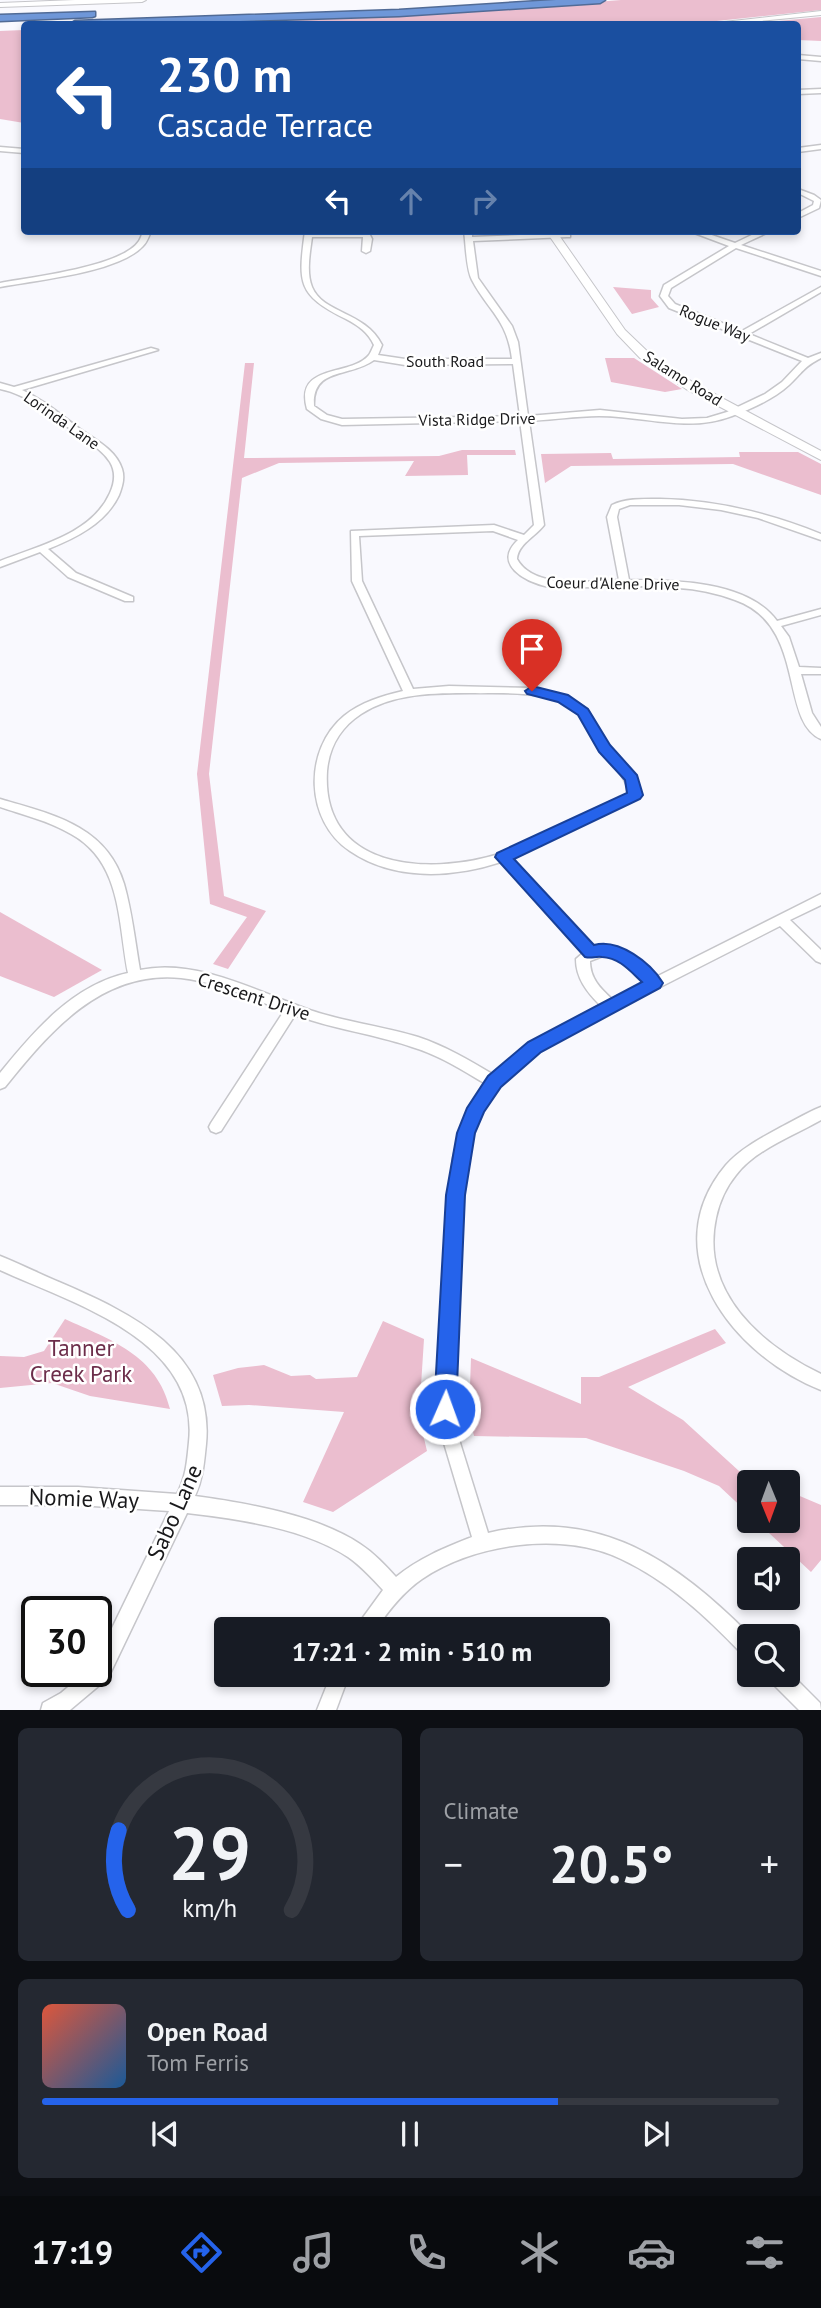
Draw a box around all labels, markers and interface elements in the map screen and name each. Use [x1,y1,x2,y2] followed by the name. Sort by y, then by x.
[157,42,292,106] text: 230 m
[42,49,133,140] icon: left
[157,104,373,146] text: Cascade Terrace
[319,182,357,220] icon: left
[392,182,430,220] icon: ahead
[465,182,503,220] icon: right
[677,300,754,346] street label: Rogue Way
[640,346,726,410] street label: Salamo Road
[406,351,484,371] street label: South Road
[20,387,104,453] street label: Lorinda Lane
[417,408,536,430] street label: Vista Ridge Drive
[546,572,680,594] street label: Coeur d'Alene Drive
[502,619,562,691] pin
[513,630,551,668] icon: arrive
[195,967,313,1025] street label: Crescent Drive
[30,1333,132,1388] park label: Tanner Creek Park
[408,1372,482,1446] position arrow
[140,1460,208,1564] street label: Sabo Lane
[737,1470,800,1533] north arrow
[737,1470,800,1687] map controls
[28,1482,140,1514] street label: Nomie Way
[737,1547,800,1610] button: sound
[21,1596,112,1687] speed limit sign: 30
[737,1624,800,1687] button: search
[292,1635,532,1668] text: 17:21 · 2 min · 510 m
[444,1796,519,1825] text: Climate
[168,1807,251,1901] text: 29
[549,1830,673,1897] text: 20.5°
[444,1839,463,1888] text: −
[760,1839,779,1888] text: +
[182,1892,237,1924] text: km/h
[147,2015,268,2048] text: Open Road
[147,2048,249,2077] text: Tom Ferris
[146,2115,184,2153] icon: previous
[391,2115,429,2153] icon: pause
[637,2115,675,2153] icon: next
[177,2228,226,2277] icon: directions
[289,2228,338,2277] icon: music
[402,2228,451,2277] icon: phone
[515,2228,564,2277] icon: climate
[627,2228,676,2277] icon: car
[740,2228,789,2277] icon: filters
[32,2231,113,2273] text: 17:19

